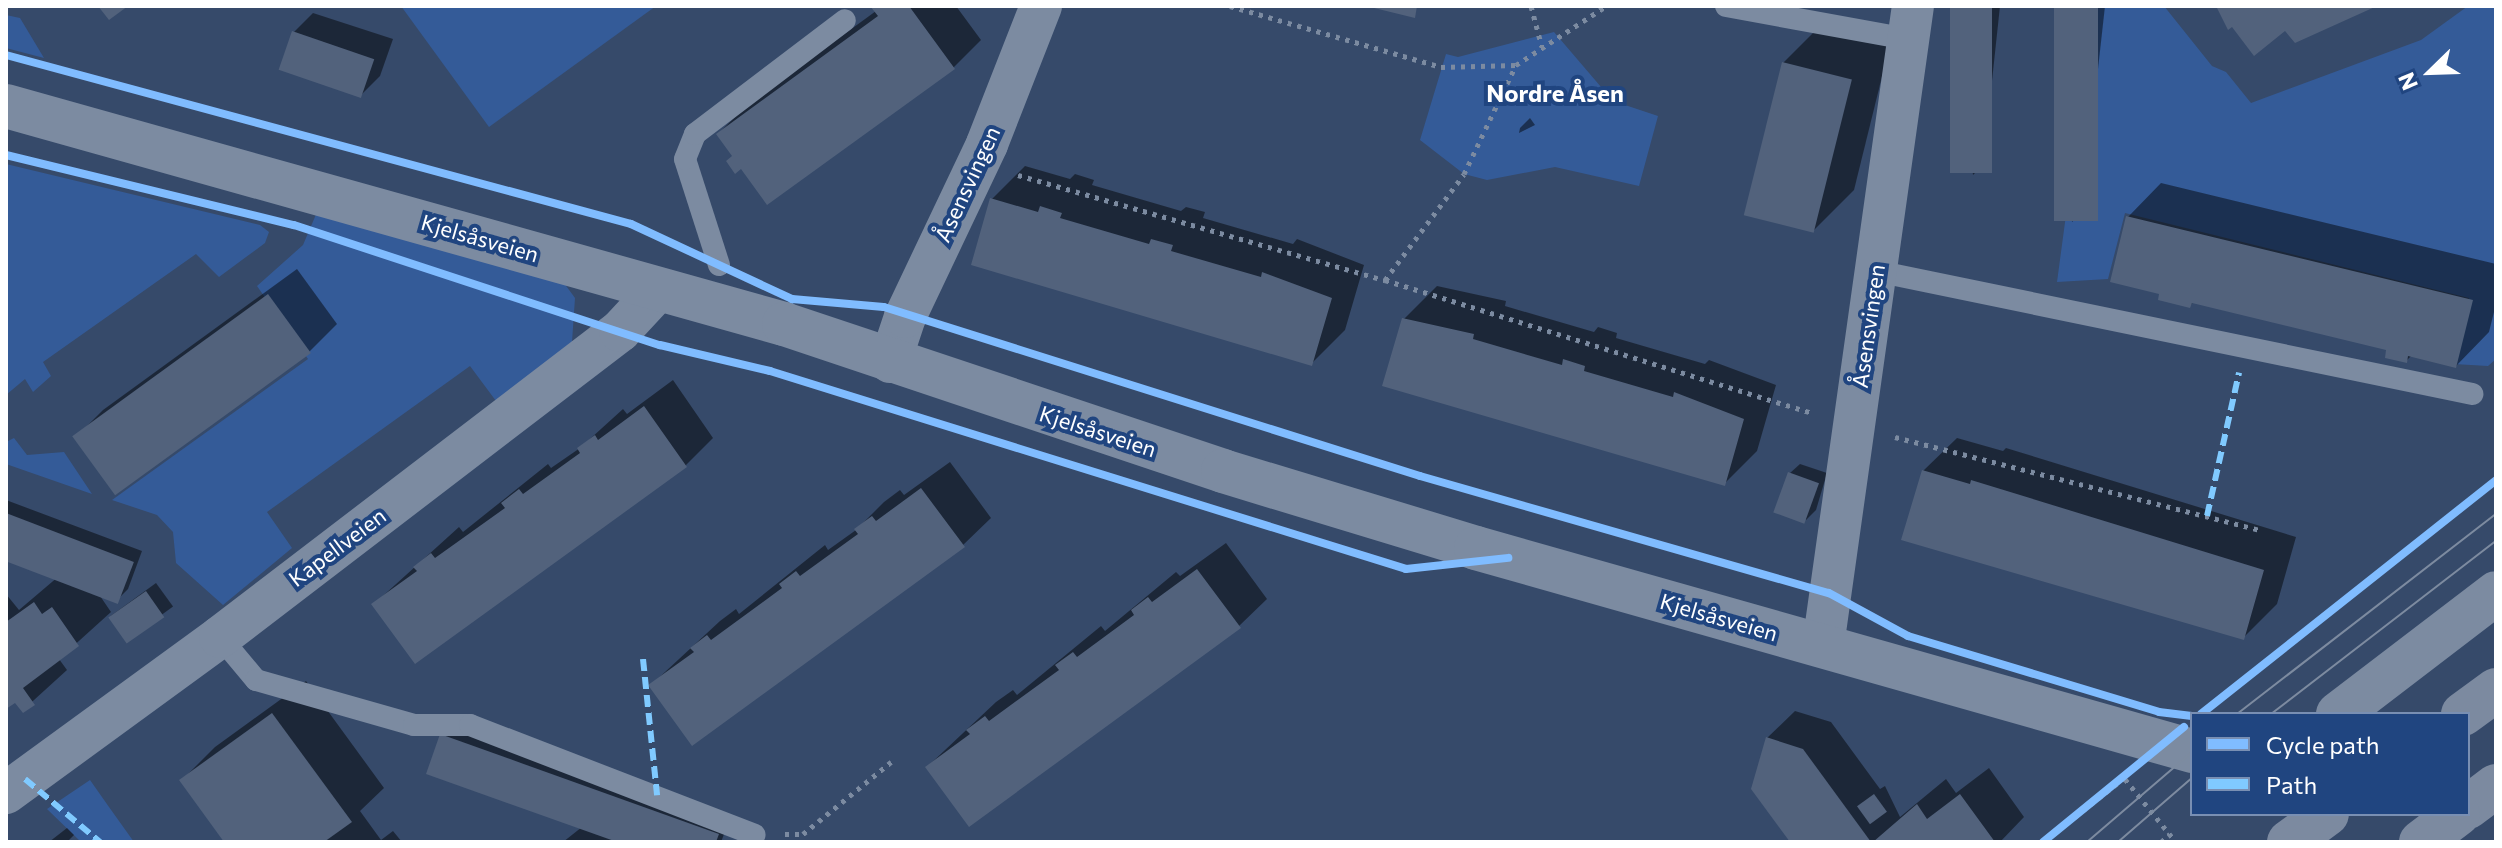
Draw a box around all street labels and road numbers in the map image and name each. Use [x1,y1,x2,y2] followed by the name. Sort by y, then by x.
[929,122,1005,246] street label: Åsensvingen
[418,209,542,267] street label: Kjelsåsveien
[1846,262,1890,390] street label: Åsensvingen
[1036,400,1160,462] street label: Kjelsåsveien
[283,502,391,592] street label: Kapellveien
[1657,588,1781,646] street label: Kjelsåsveien

